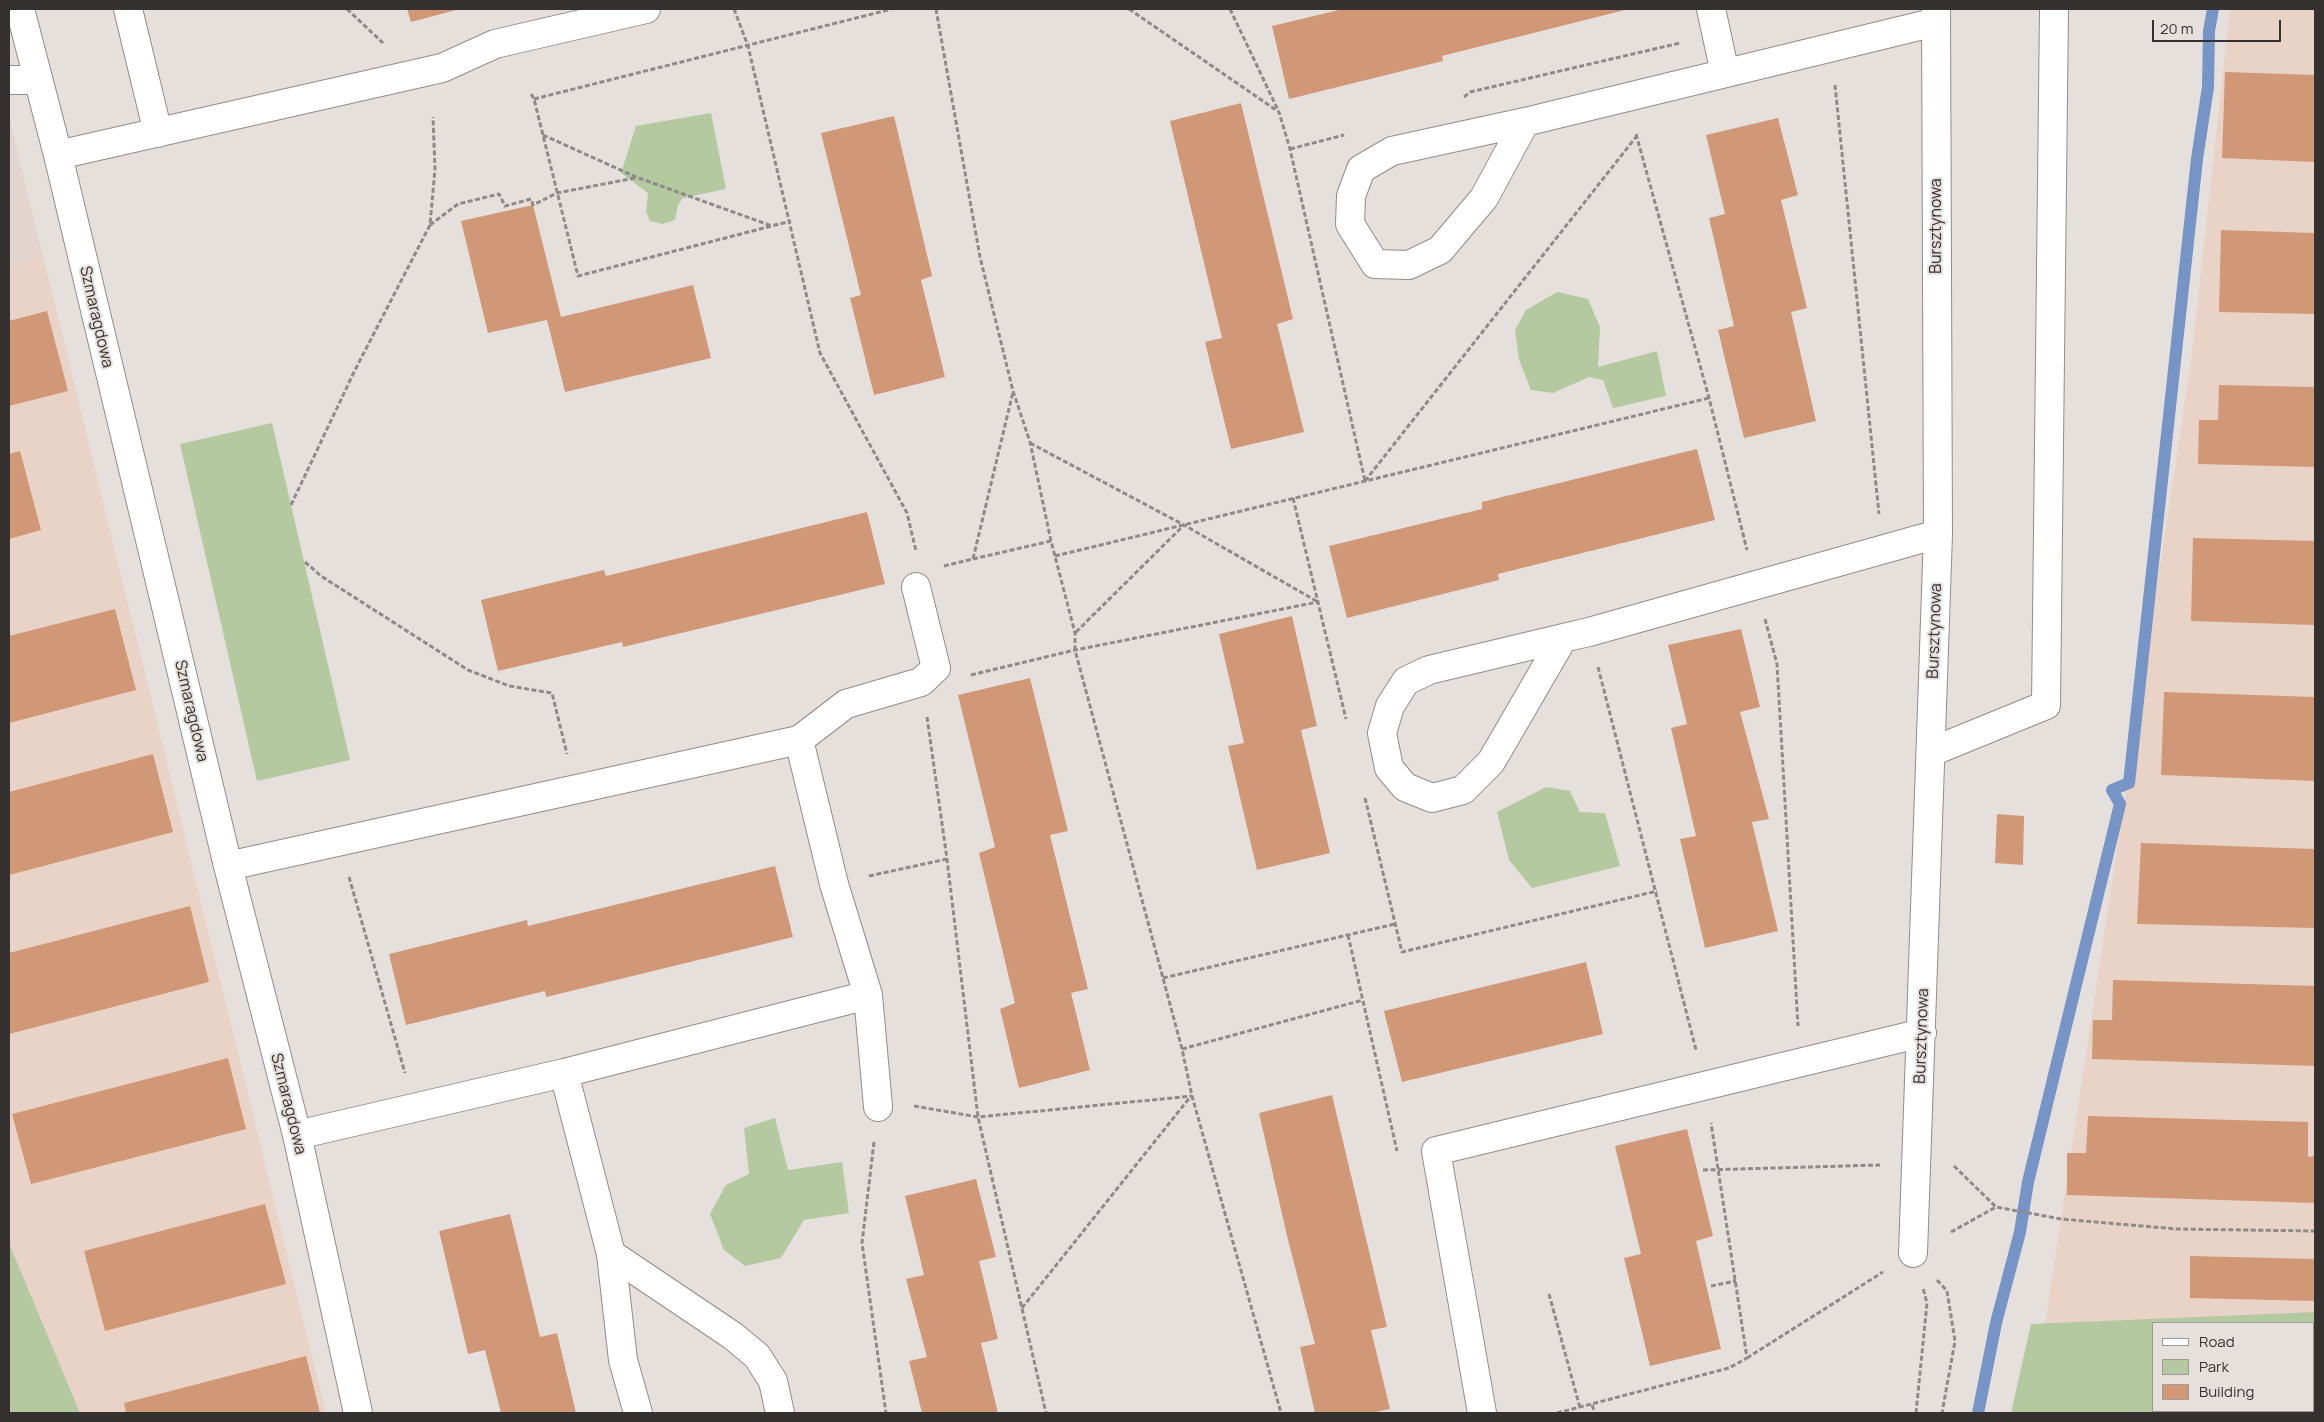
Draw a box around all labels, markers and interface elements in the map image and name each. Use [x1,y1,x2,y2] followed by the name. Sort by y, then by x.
[2154,10,2283,42] scale bar
[2160,18,2193,39] text: 20 m
[1927,178,1947,274] street label: Bursztynowa
[75,264,117,370] street label: Szmaragdowa
[1924,583,1946,679] street label: Bursztynowa
[170,658,212,764] street label: Szmaragdowa
[1911,988,1933,1084] street label: Bursztynowa
[266,1051,310,1157] street label: Szmaragdowa
[2152,1322,2314,1412] legend
[2199,1331,2235,1352] text: Road
[2199,1356,2229,1377] text: Park
[2199,1381,2254,1402] text: Building

